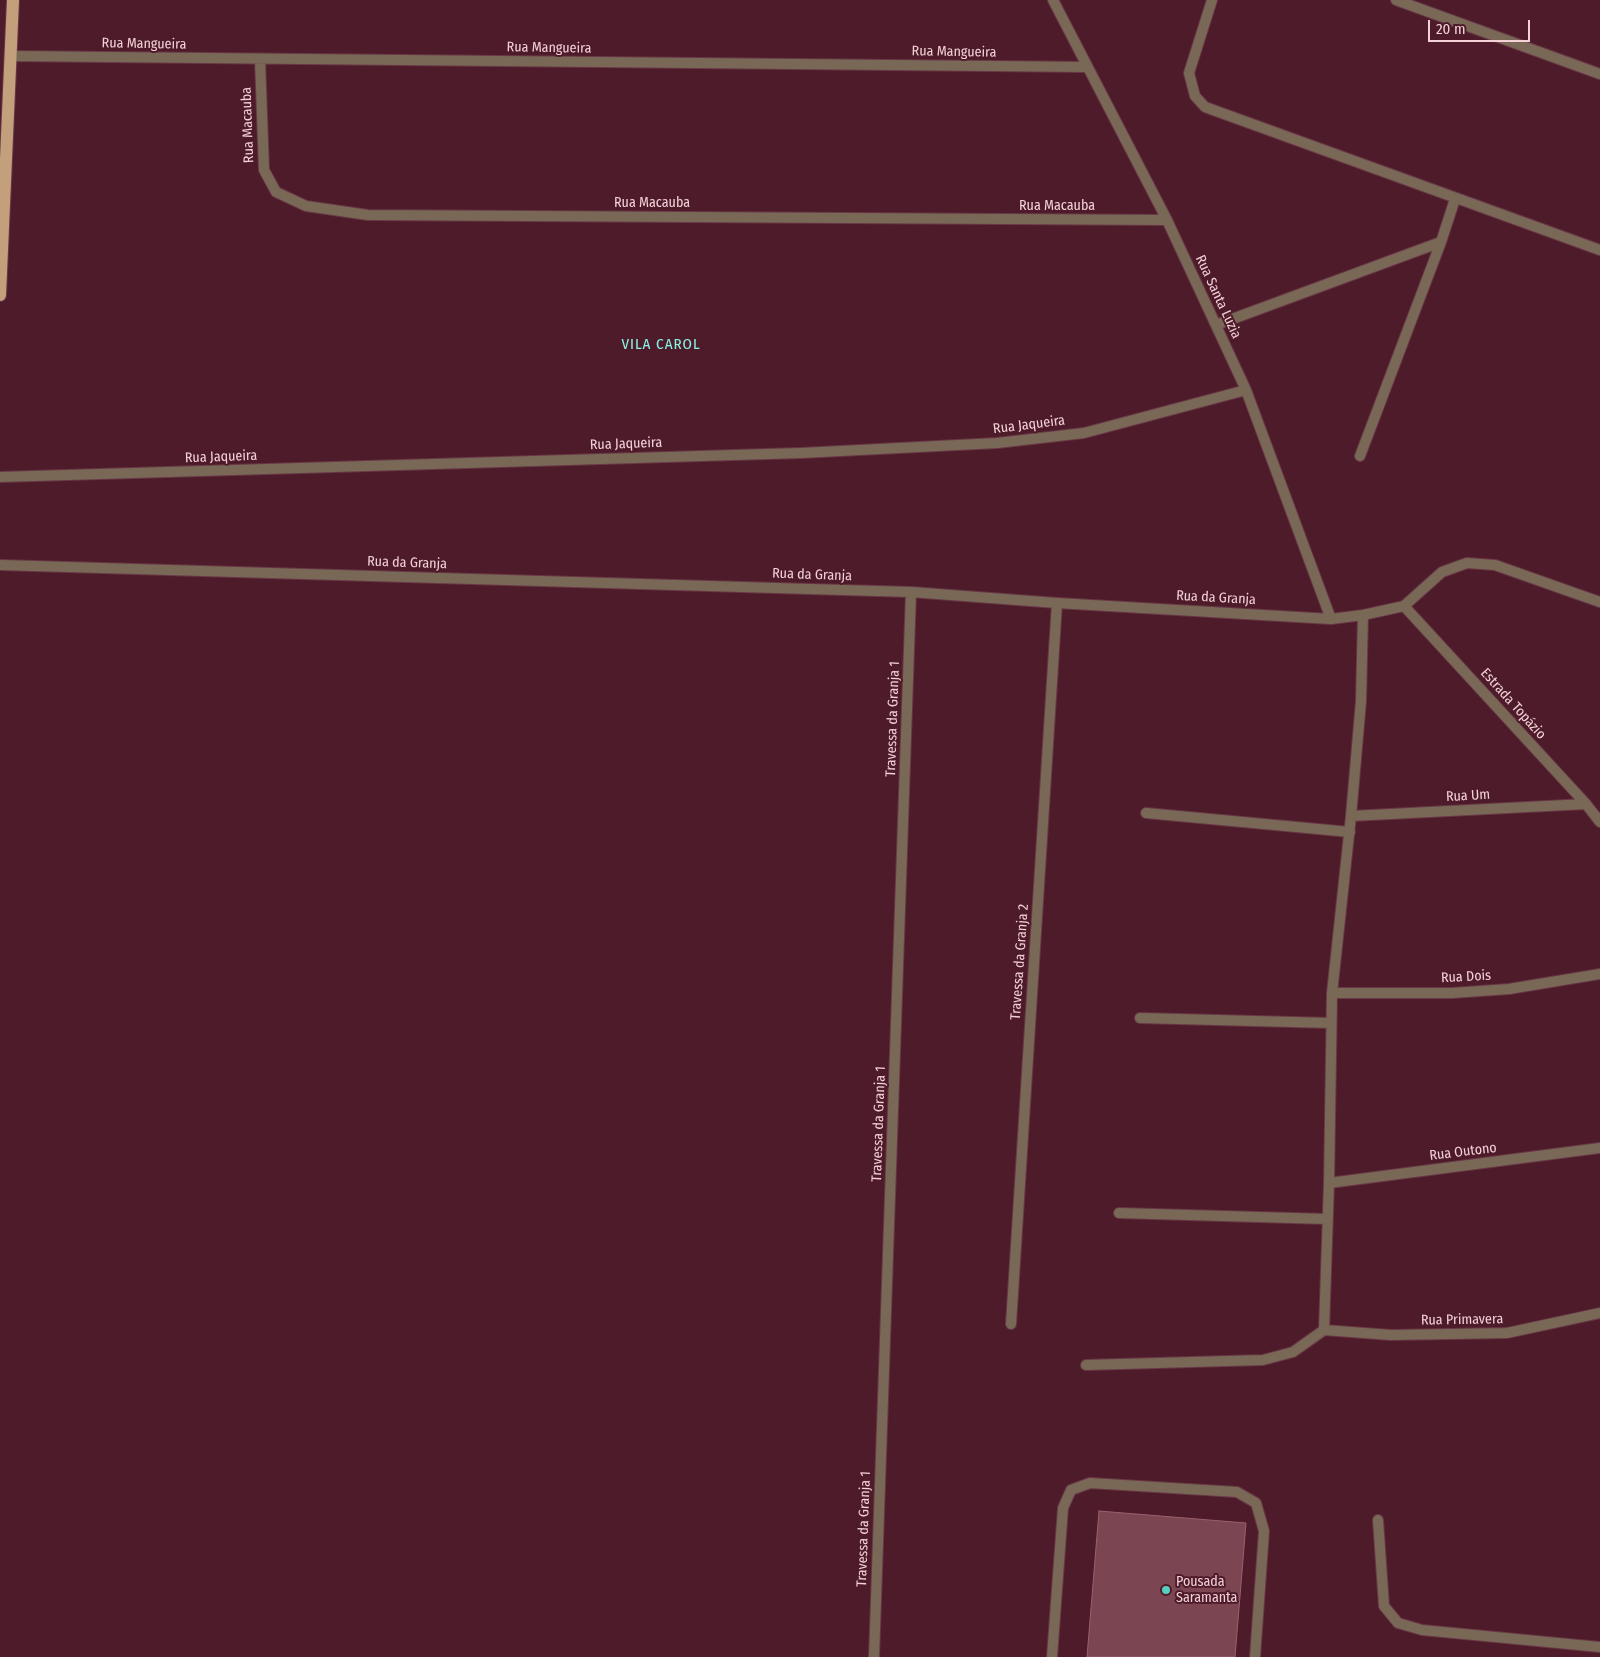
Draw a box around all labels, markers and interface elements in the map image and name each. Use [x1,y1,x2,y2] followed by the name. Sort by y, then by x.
[1430,10,1532,42] scale bar
[1436,20,1466,38] text: 20 m
[101,35,187,53] street label: Rua Mangueira
[506,39,592,57] street label: Rua Mangueira
[911,43,997,61] street label: Rua Mangueira
[238,87,258,163] street label: Rua Macauba
[614,195,690,211] street label: Rua Macauba
[1019,198,1095,214] street label: Rua Macauba
[1191,253,1245,341] street label: Rua Santa Luzia
[620,336,702,354] district label: VILA CAROL
[992,412,1066,438] street label: Rua Jaqueira
[590,434,662,454] street label: Rua Jaqueira
[185,447,257,467] street label: Rua Jaqueira
[367,553,447,573] street label: Rua da Granja
[772,565,852,585] street label: Rua da Granja
[1176,588,1256,608] street label: Rua da Granja
[883,661,903,777] street label: Travessa da Granja 1
[1477,665,1549,743] street label: Estrada Topázio
[1446,786,1490,806] street label: Rua Um
[1008,903,1032,1021] street label: Travessa da Granja 2
[1441,967,1491,987] street label: Rua Dois
[869,1066,889,1182] street label: Travessa da Granja 1
[1428,1140,1498,1164] street label: Rua Outono
[1421,1311,1503,1329] street label: Rua Primavera
[854,1471,874,1587] street label: Travessa da Granja 1
[1176,1574,1237,1606] place label: Pousada Saramanta
[1160,1584,1172,1596] marker: Pousada Saramanta

